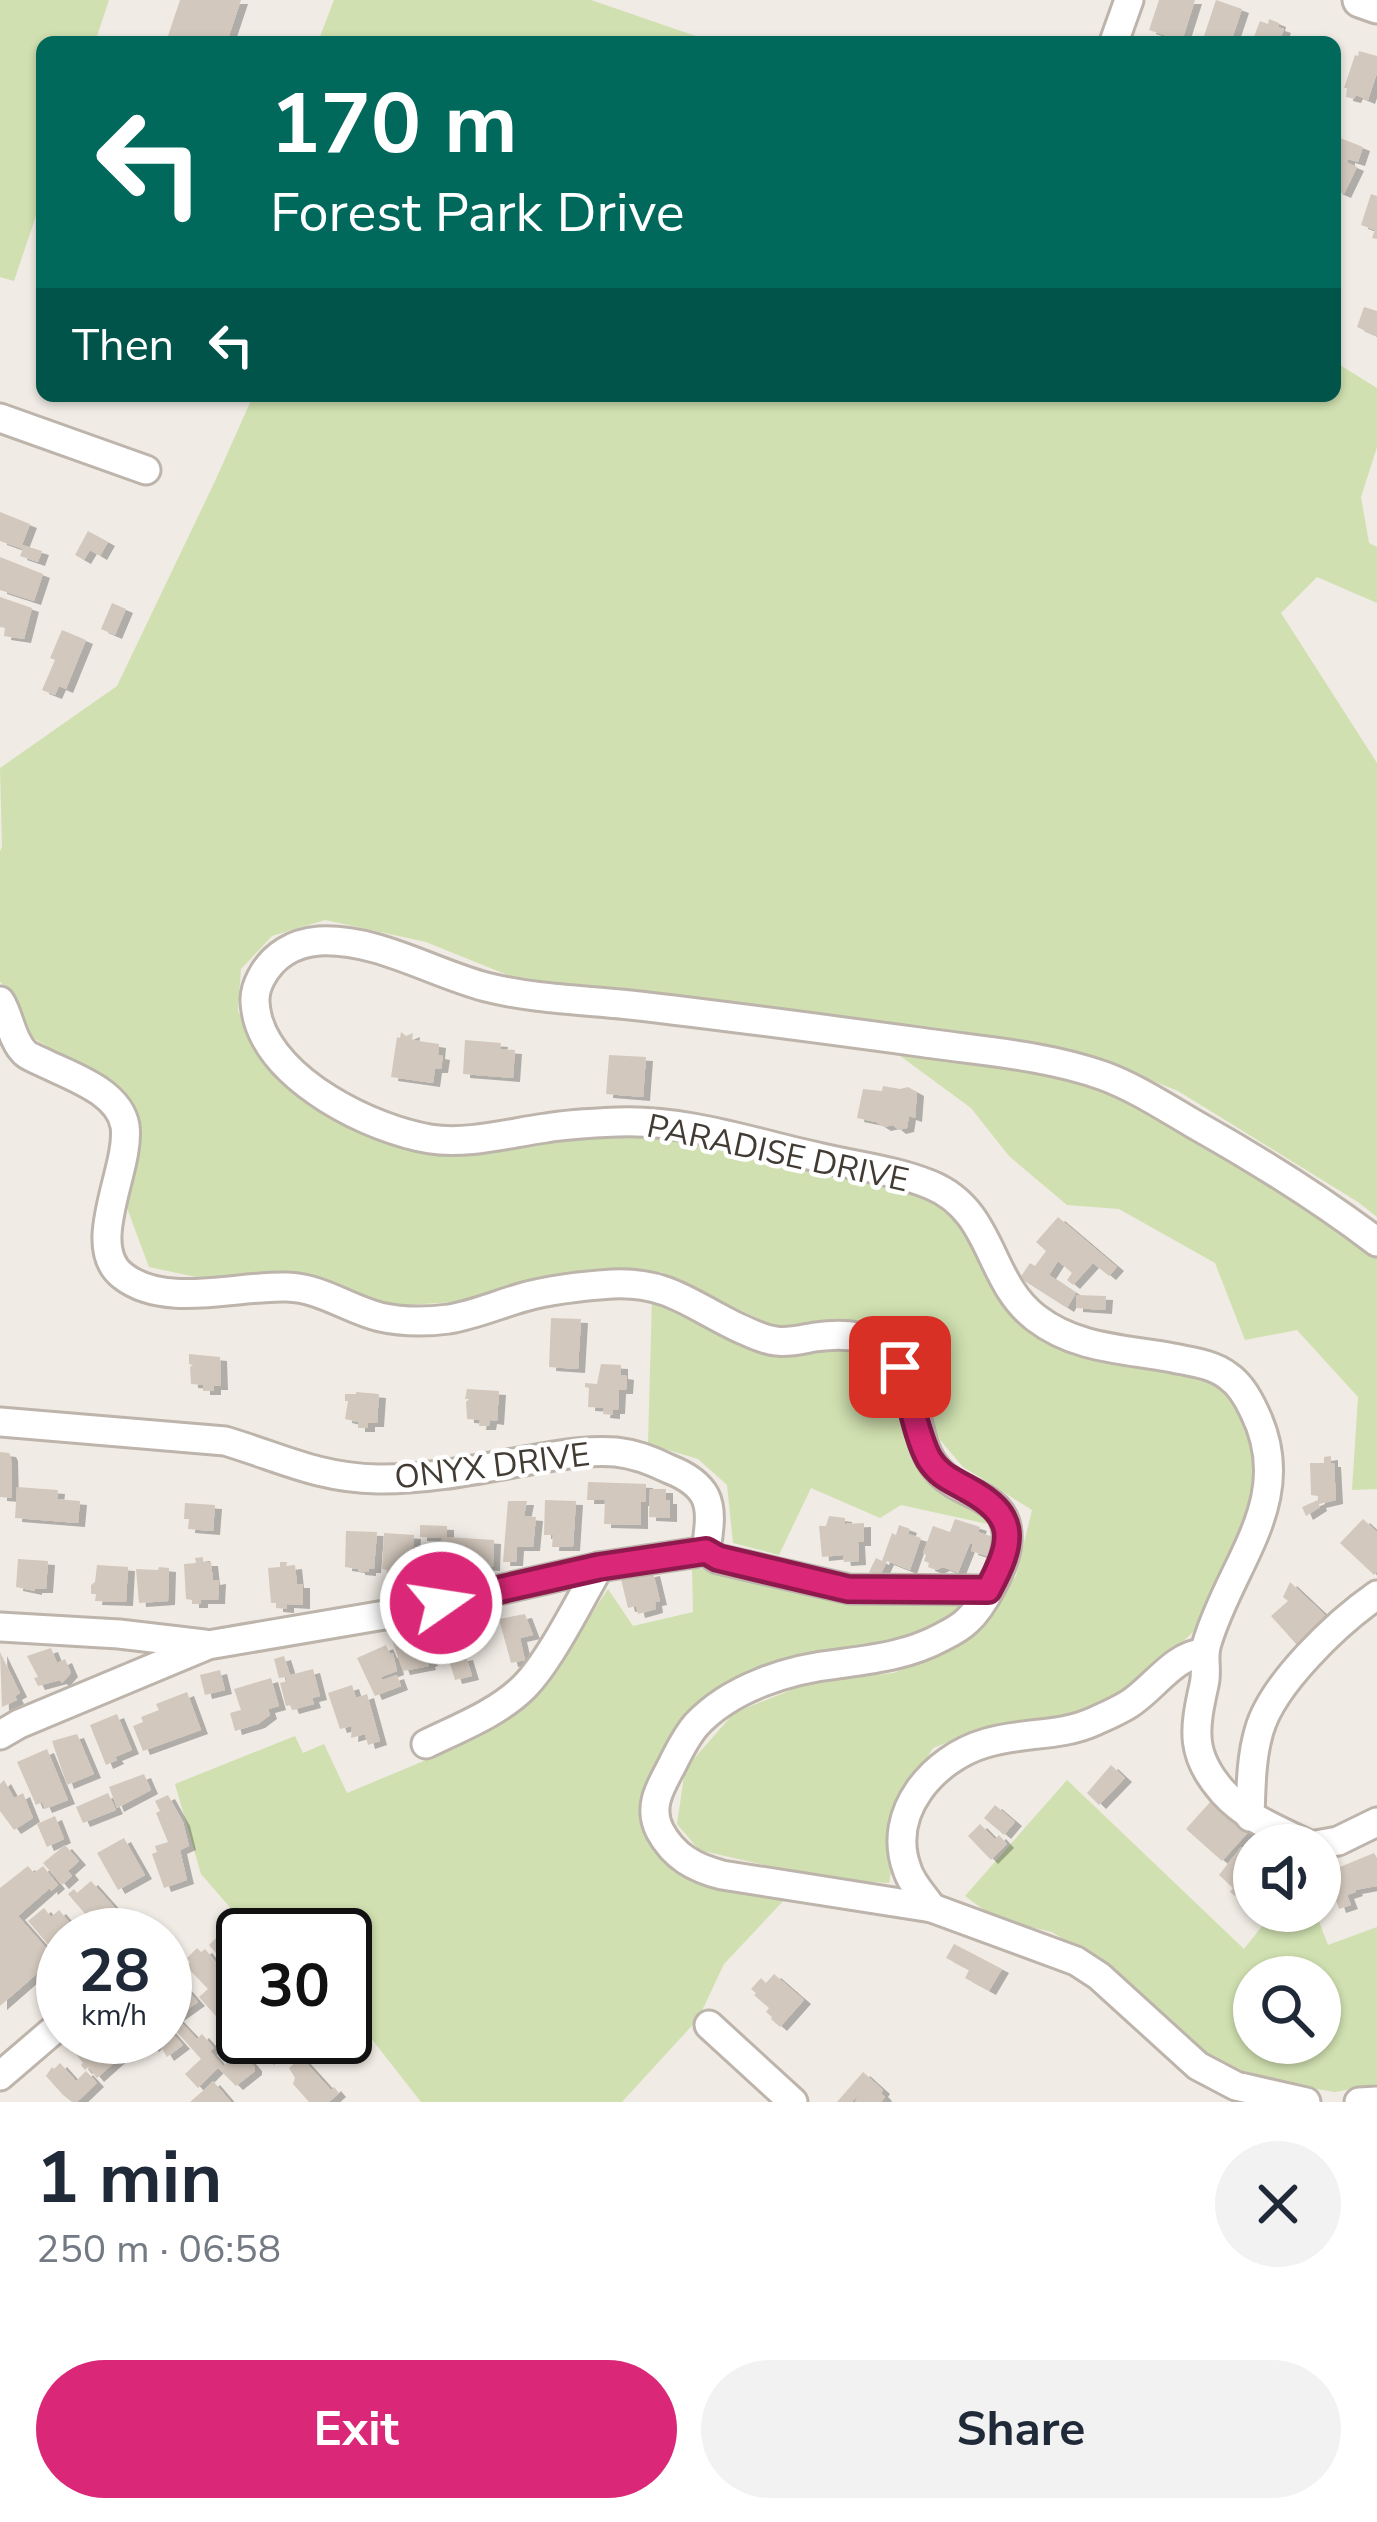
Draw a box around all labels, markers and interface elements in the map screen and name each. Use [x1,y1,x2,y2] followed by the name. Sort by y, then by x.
[270,67,518,182] text: 170 m
[72,84,228,240] icon: left
[270,176,685,250] text: Forest Park Drive
[198,312,264,378] icon: left
[72,315,174,376] text: Then
[643,1104,913,1203] street label: PARADISE DRIVE
[849,1316,951,1418] pin
[867,1334,933,1400] icon: arrive
[392,1432,592,1501] street label: ONYX DRIVE
[378,1540,504,1666] position arrow
[1233,1824,1341,2064] map controls
[1233,1824,1341,1932] button: sound
[216,1908,372,2064] speed limit sign: 30
[78,1930,150,2012] text: 28
[1233,1956,1341,2064] button: search
[81,1995,147,2036] text: km/h
[36,2129,222,2227] text: 1 min
[1215,2141,1341,2267] button: close
[36,2223,281,2276] text: 250 m · 06:58
[36,2360,677,2498] button: Exit
[701,2360,1341,2498] button: Share

